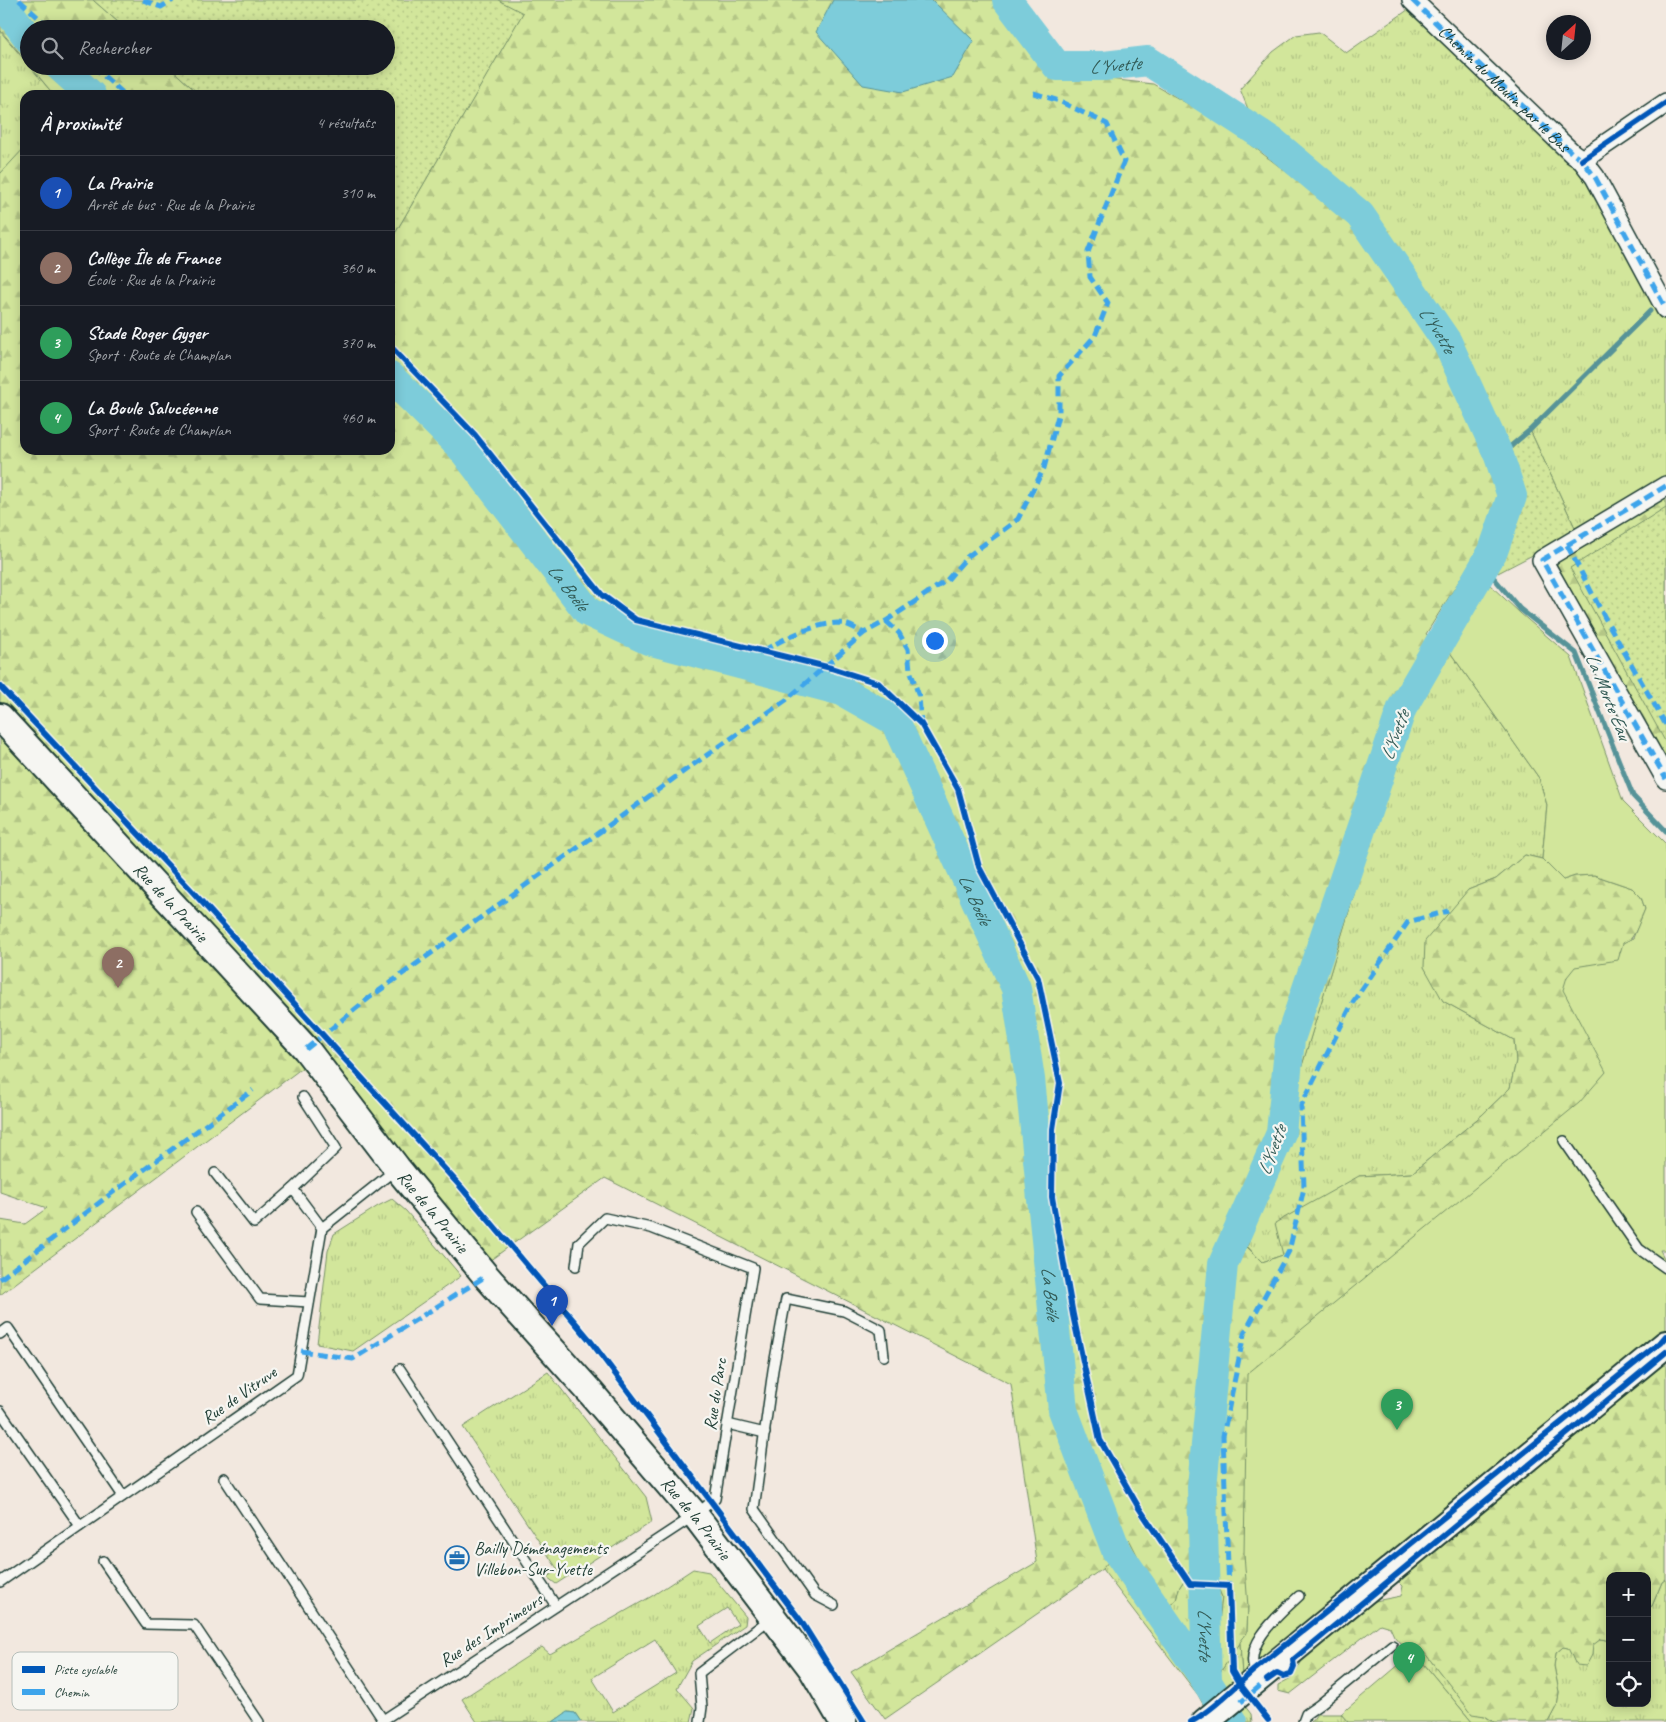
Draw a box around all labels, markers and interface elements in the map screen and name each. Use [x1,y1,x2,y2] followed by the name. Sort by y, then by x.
[1546,15,1591,60] north arrow
[20,20,395,75] search box
[1434,20,1576,158] street label: Chemin du Moulin par le Bas
[38,34,66,62] icon: search
[78,36,151,60] text: Rechercher
[1090,51,1145,79] water label: L'Yvette
[40,110,120,136] text: À proximité
[316,113,375,133] text: 4 résultats
[87,171,152,195] text: La Prairie
[52,183,60,203] text: 1
[341,183,375,203] text: 310 m
[87,195,254,215] text: Arrêt de bus · Rue de la Prairie
[87,246,220,270] text: Collège Île de France
[52,258,60,278] text: 2
[341,258,375,278] text: 360 m
[87,270,214,290] text: École · Rue de la Prairie
[1413,302,1462,359] water label: L'Yvette
[87,321,207,345] text: Stade Roger Gyger
[52,333,60,353] text: 3
[341,333,375,353] text: 370 m
[87,345,231,365] text: Sport · Route de Champlan
[87,396,217,420] text: La Boule Salucéenne
[52,408,60,428] text: 4
[341,408,375,428] text: 460 m
[87,420,231,440] text: Sport · Route de Champlan
[542,559,595,618] water label: La Boële
[922,628,948,654] your location
[1580,650,1637,746] water label: La Morte Eau
[1375,705,1416,763] water label: L'Yvette
[129,858,213,947] street label: Rue de la Prairie
[953,870,998,931] water label: La Boële
[102,947,134,988] pin: 2
[1252,1120,1293,1178] water label: L'Yvette
[393,1166,474,1258] street label: Rue de la Prairie
[1036,1266,1065,1324] water label: La Boële
[536,1285,568,1326] pin: 1
[698,1355,732,1432] street label: Rue du Parc
[197,1361,282,1429] street label: Rue de Vitruve
[1381,1389,1413,1430] pin: 3
[656,1472,737,1565] street label: Rue de la Prairie
[474,1537,610,1580] place label: Bailly Déménagements Villebon-Sur-Yvette
[444,1545,470,1571] office icon: Bailly Déménagements Villebon-Sur-Yvette
[1606,1572,1651,1707] map controls
[1606,1572,1651,1617] button: +
[435,1587,548,1672] street label: Rue des Imprimeurs
[1192,1609,1217,1663] water label: L'Yvette
[1606,1617,1651,1662] button: −
[1393,1642,1425,1683] pin: 4
[12,1652,178,1710] legend
[54,1661,118,1678] text: Piste cyclable
[1606,1662,1651,1707] button: locate
[54,1684,90,1701] text: Chemin

